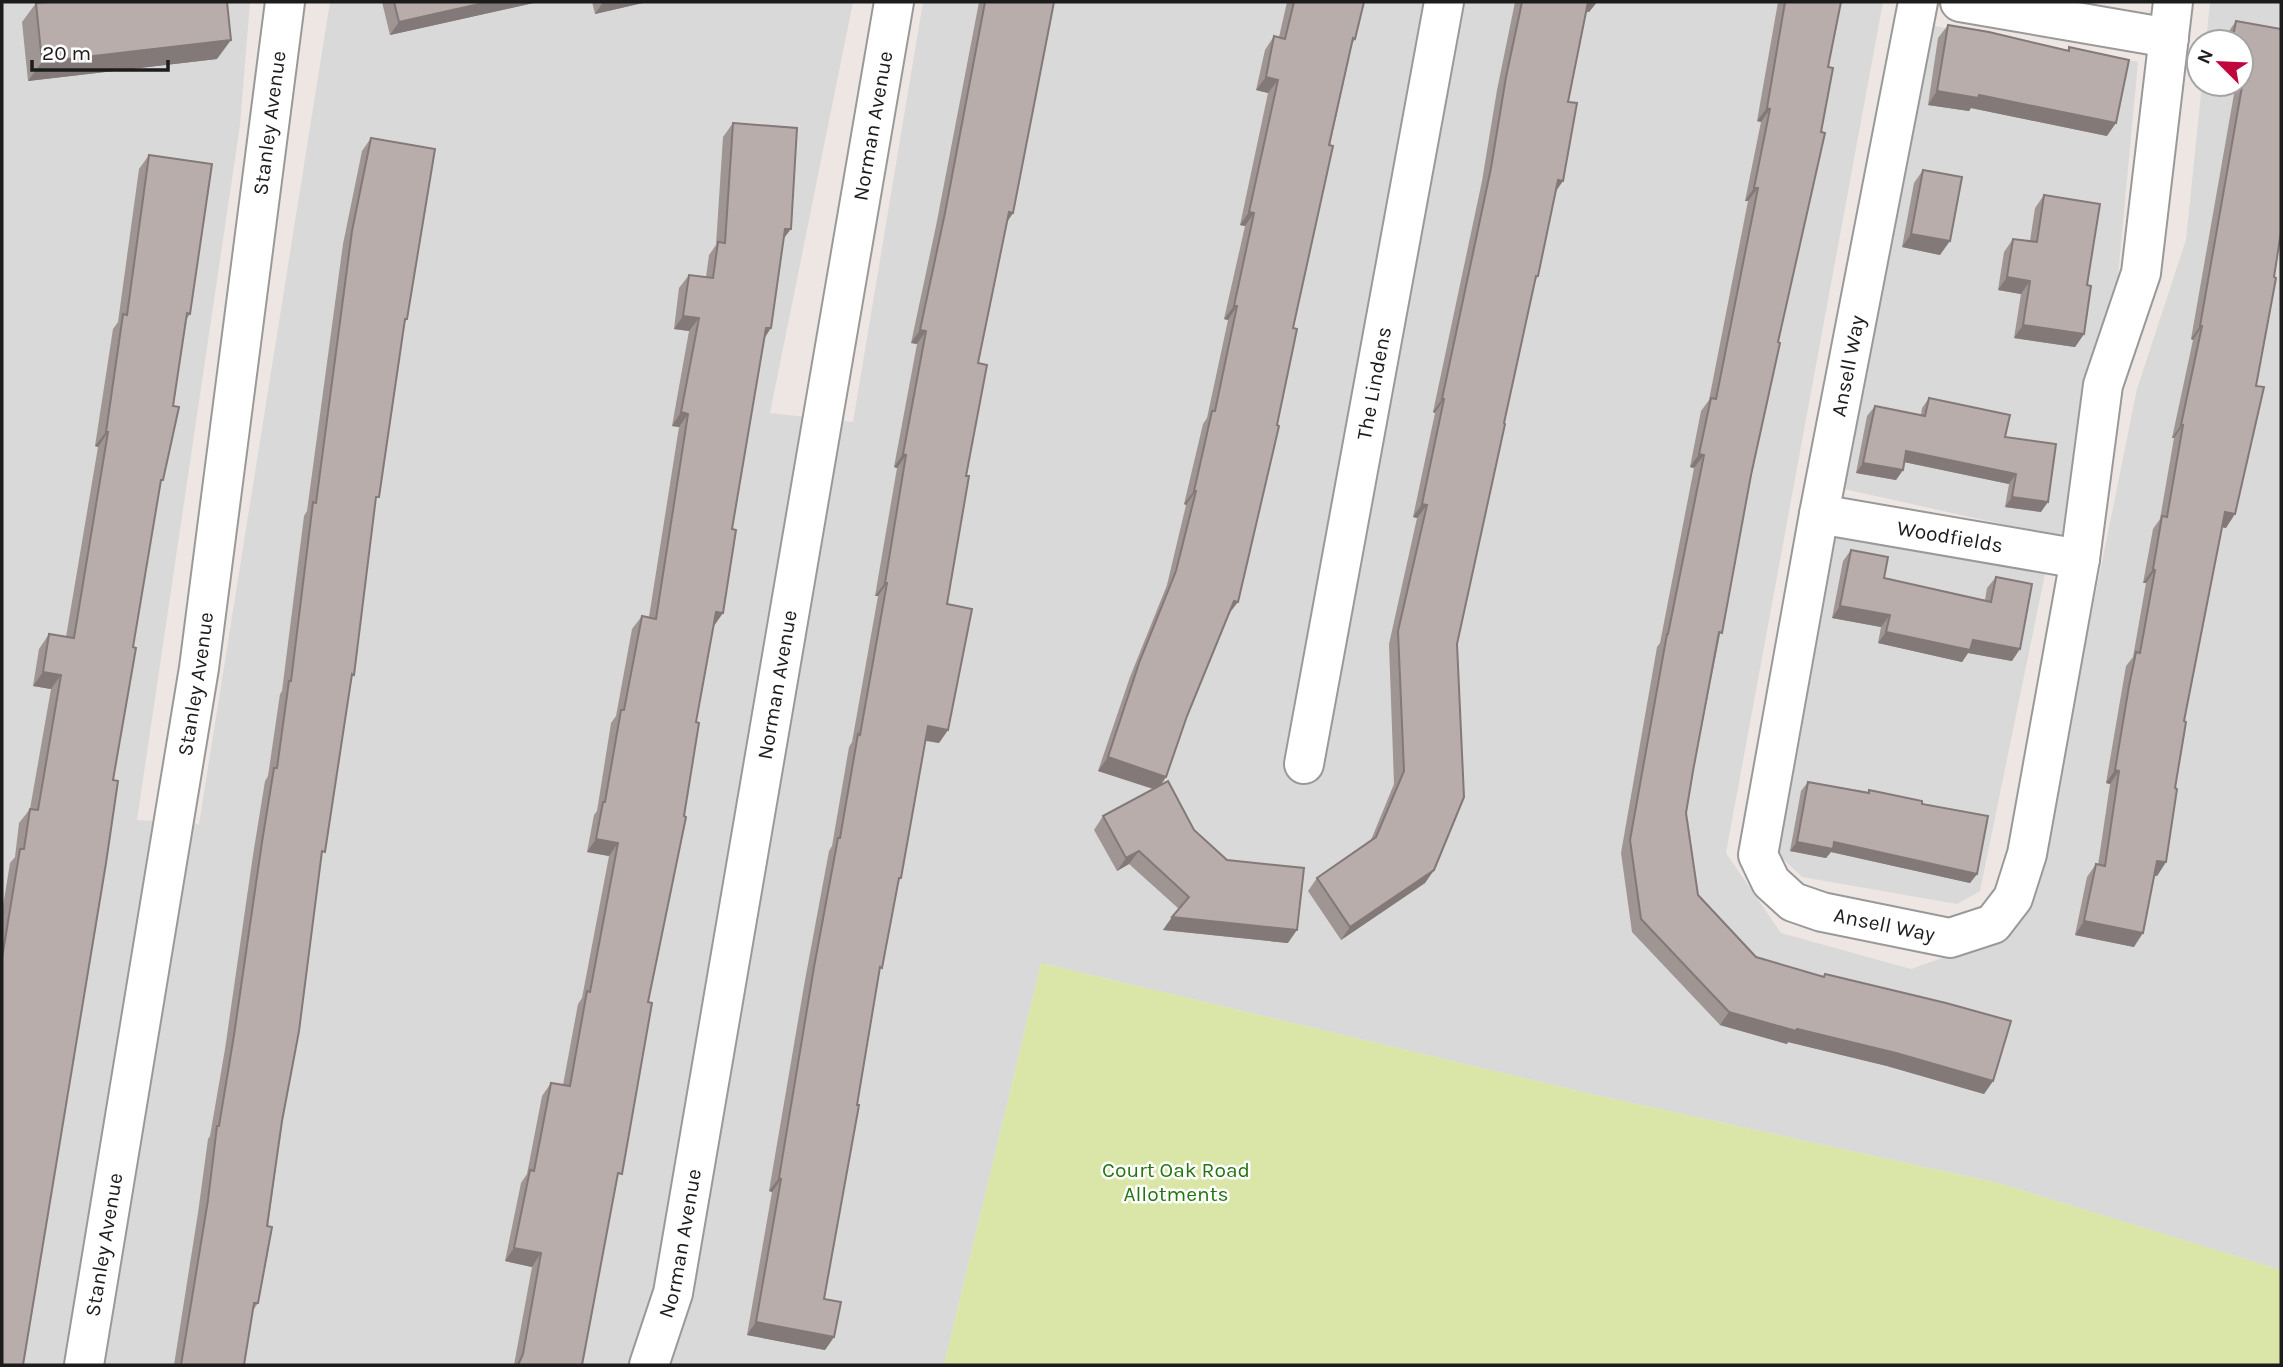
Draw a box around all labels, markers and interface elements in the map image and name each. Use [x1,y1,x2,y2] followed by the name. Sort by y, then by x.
[32,28,168,72] scale bar
[2185,28,2255,98] north arrow
[42,41,91,65] text: 20 m
[2193,46,2218,67] text: N
[248,49,291,197] street label: Stanley Avenue
[848,49,897,203] street label: Norman Avenue
[1826,313,1870,419] street label: Ansell Way
[1352,325,1396,442] street label: The Lindens
[1895,516,2005,558] street label: Woodfields
[753,608,802,761] street label: Norman Avenue
[173,611,218,758] street label: Stanley Avenue
[1832,903,1937,947] street label: Ansell Way
[1102,1158,1250,1206] park label: Court Oak Road Allotments
[654,1167,706,1321] street label: Norman Avenue
[80,1171,128,1318] street label: Stanley Avenue

